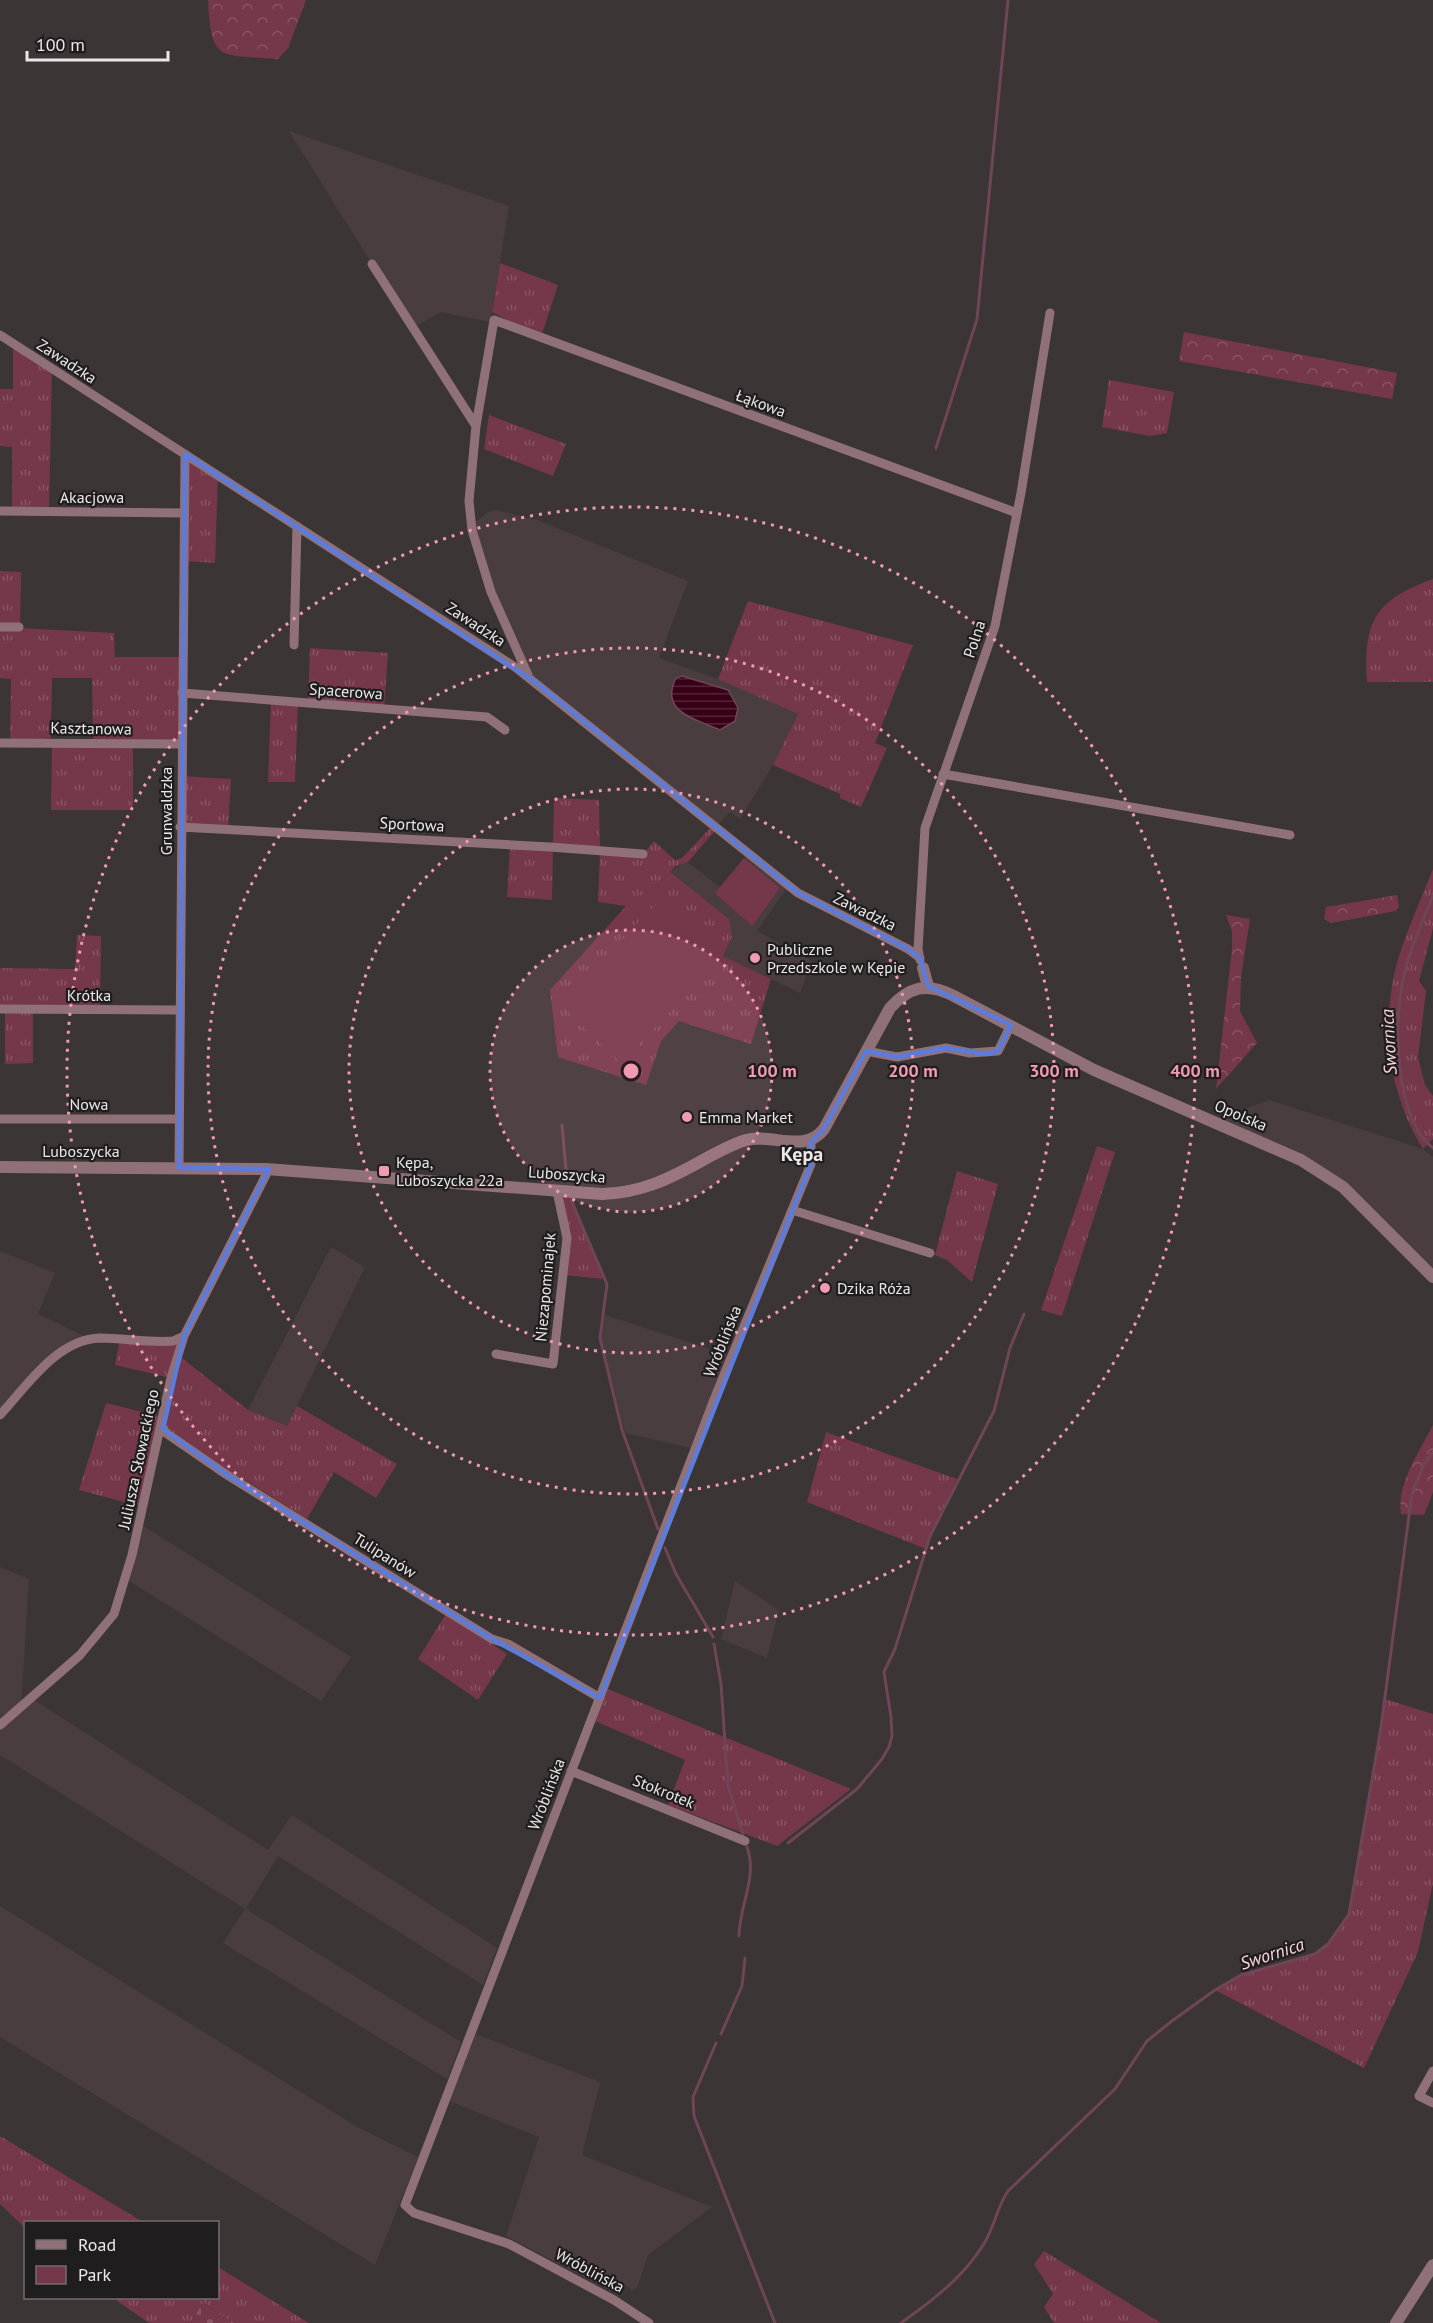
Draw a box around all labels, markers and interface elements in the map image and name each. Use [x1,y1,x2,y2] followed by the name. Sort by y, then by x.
[27,24,168,62] scale bar
[36,33,85,56] text: 100 m
[33,334,101,388] street label: Zawadzka
[733,385,789,421] street label: Łąkowa
[60,487,124,507] street label: Akacjowa
[442,597,510,651] street label: Zawadzka
[959,618,989,660] street label: Polna
[309,678,383,704] street label: Spacerowa
[50,717,132,739] street label: Kasztanowa
[156,767,176,855] street label: Grunwaldzka
[379,812,445,836] street label: Sportowa
[830,887,900,935] street label: Zawadzka
[767,939,905,977] place label: Publiczne Przedszkole w Kępie
[748,951,762,965] marker: Publiczne Przedszkole w Kępie
[67,985,111,1005] street label: Krótka
[1375,1008,1402,1076] water label: Swornica
[747,1059,797,1082] text: 100 m
[888,1059,938,1082] text: 200 m
[1029,1059,1079,1082] text: 300 m
[1170,1059,1220,1082] text: 400 m
[621,1061,641,1081] centre of rings
[70,1094,108,1114] street label: Nowa
[1212,1095,1270,1135] street label: Opolska
[699,1107,793,1127] place label: Emma Market
[680,1110,694,1124] marker: Emma Market
[42,1141,120,1161] street label: Luboszycka
[781,1141,823,1167] district label: Kępa
[396,1152,503,1190] place label: Kępa, Luboszycka 22a
[528,1161,606,1187] street label: Luboszycka
[377,1164,391,1178] marker: Kępa, Luboszycka 22a
[530,1231,560,1342] street label: Niezapominajek
[837,1278,911,1298] place label: Dzika Róża
[818,1281,832,1295] marker: Dzika Róża
[699,1302,745,1380] street label: Wróblińska
[113,1387,163,1532] street label: Juliusza Słowackiego
[350,1528,420,1582] street label: Tulipanów
[523,1755,569,1833] street label: Wróblińska
[630,1770,698,1813] street label: Stokrotek
[1237,1932,1307,1975] water label: Swornica
[24,2221,219,2299] legend
[78,2233,116,2256] text: Road
[552,2243,628,2297] street label: Wróblińska
[78,2263,111,2286] text: Park

